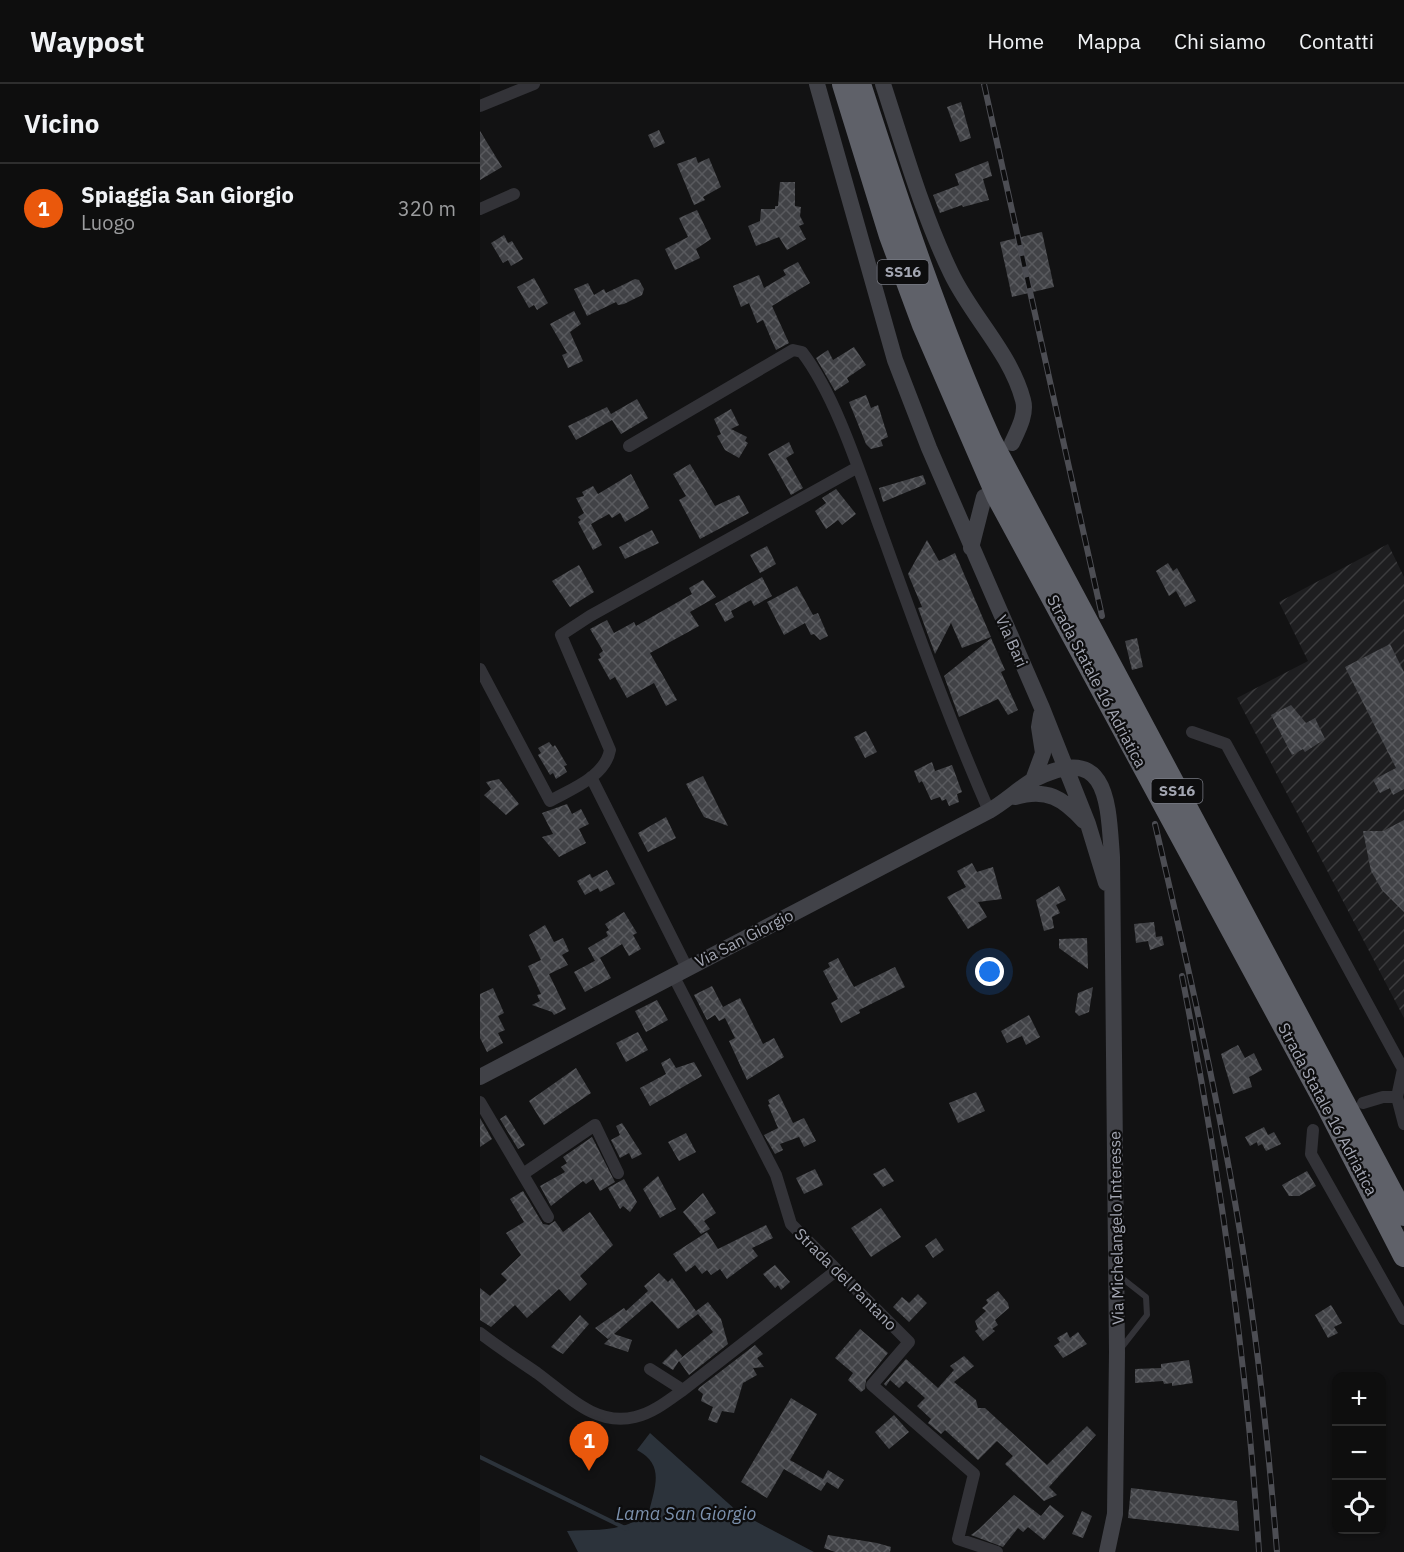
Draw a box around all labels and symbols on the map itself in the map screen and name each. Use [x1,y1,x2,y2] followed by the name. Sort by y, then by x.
[878,260,928,284] road number: SS16
[1043,591,1151,771] street label: Strada Statale 16 Adriatica
[992,612,1032,670] street label: Via Bari
[1152,779,1202,803] road number: SS16
[691,905,797,971] street label: Via San Giorgio
[975,957,1004,986] your location
[1274,1019,1382,1199] street label: Strada Statale 16 Adriatica
[1104,1131,1128,1325] street label: Via Michelangelo Interesse
[791,1224,901,1334] street label: Strada del Pantano
[570,1422,608,1471] pin: 1
[616,1502,756,1525] water label: Lama San Giorgio

